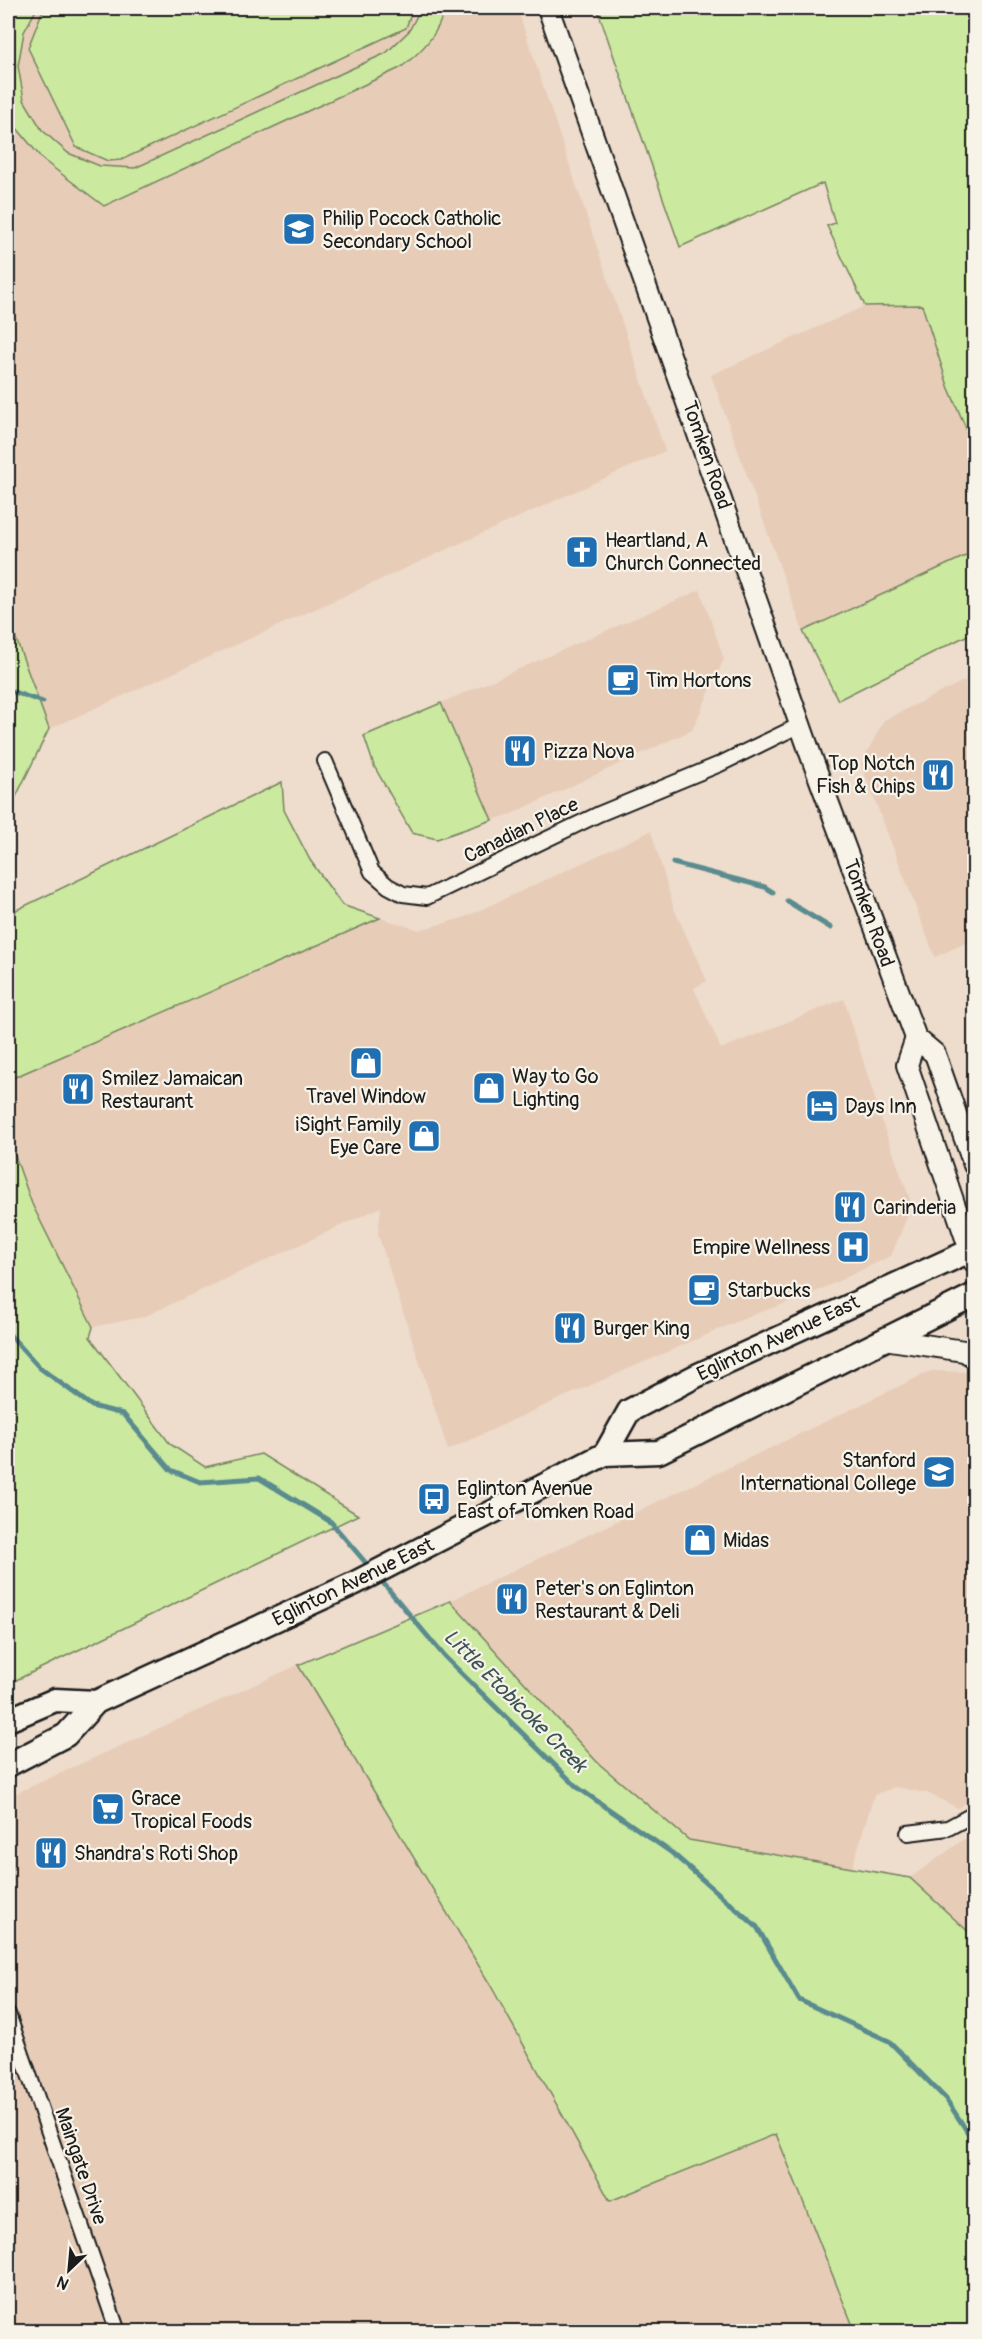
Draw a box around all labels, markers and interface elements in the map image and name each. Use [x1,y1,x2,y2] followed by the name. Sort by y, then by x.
[322,206,502,254] place label: Philip Pocock Catholic Secondary School
[281,211,317,247] school or university icon: Philip Pocock Catholic Secondary School
[677,398,737,512] street label: Tomken Road
[605,528,761,576] place label: Heartland, A Church Connected
[564,534,600,570] church icon: Heartland, A Church Connected
[605,662,641,698] cafe icon: Tim Hortons
[646,668,751,693] place label: Tim Hortons
[502,733,538,769] restaurant icon: Pizza Nova
[543,739,635,764] place label: Pizza Nova
[816,751,915,799] place label: Top Notch Fish & Chips
[920,757,956,793] restaurant icon: Top Notch Fish & Chips
[460,791,583,869] street label: Canadian Place
[838,856,900,970] street label: Tomken Road
[348,1045,384,1081] shop icon: Travel Window
[512,1064,599,1112] place label: Way to Go Lighting
[101,1066,243,1114] place label: Smilez Jamaican Restaurant
[471,1070,507,1106] shop icon: Way to Go Lighting
[60,1071,96,1107] restaurant icon: Smilez Jamaican Restaurant
[306,1084,427,1109] place label: Travel Window
[804,1088,840,1124] hotel icon: Days Inn
[845,1094,917,1119] place label: Days Inn
[295,1112,401,1160] place label: iSight Family Eye Care
[406,1118,442,1154] shop icon: iSight Family Eye Care
[832,1189,868,1225] restaurant icon: Carinderia
[873,1195,956,1220] place label: Carinderia
[835,1229,871,1265] hospital icon: Empire Wellness
[692,1235,830,1260] place label: Empire Wellness
[686,1272,722,1308] cafe icon: Starbucks
[727,1278,811,1303] place label: Starbucks
[693,1289,864,1387] street label: Eglinton Avenue East
[552,1310,588,1346] restaurant icon: Burger King
[593,1316,690,1341] place label: Burger King
[740,1448,916,1496] place label: Stanford International College
[921,1454,957,1490] school or university icon: Stanford International College
[457,1476,634,1524] place label: Eglinton Avenue East of Tomken Road
[416,1481,452,1517] bus stop icon: Eglinton Avenue East of Tomken Road
[682,1522,718,1558] shop icon: Midas
[723,1528,769,1553] place label: Midas
[268,1532,439,1632] street label: Eglinton Avenue East
[535,1576,694,1624] place label: Peter's on Eglinton Restaurant & Deli
[494,1581,530,1617] restaurant icon: Peter's on Eglinton Restaurant & Deli
[437,1623,594,1780] water label: Little Etobicoke Creek
[131,1786,252,1834] place label: Grace Tropical Foods
[90,1791,126,1827] supermarket icon: Grace Tropical Foods
[33,1835,69,1871] restaurant icon: Shandra's Roti Shop
[74,1841,238,1866] place label: Shandra's Roti Shop
[49,2104,113,2228] street label: Maingate Drive
[39,2240,99,2300] north arrow
[53,2271,72,2294] text: N

